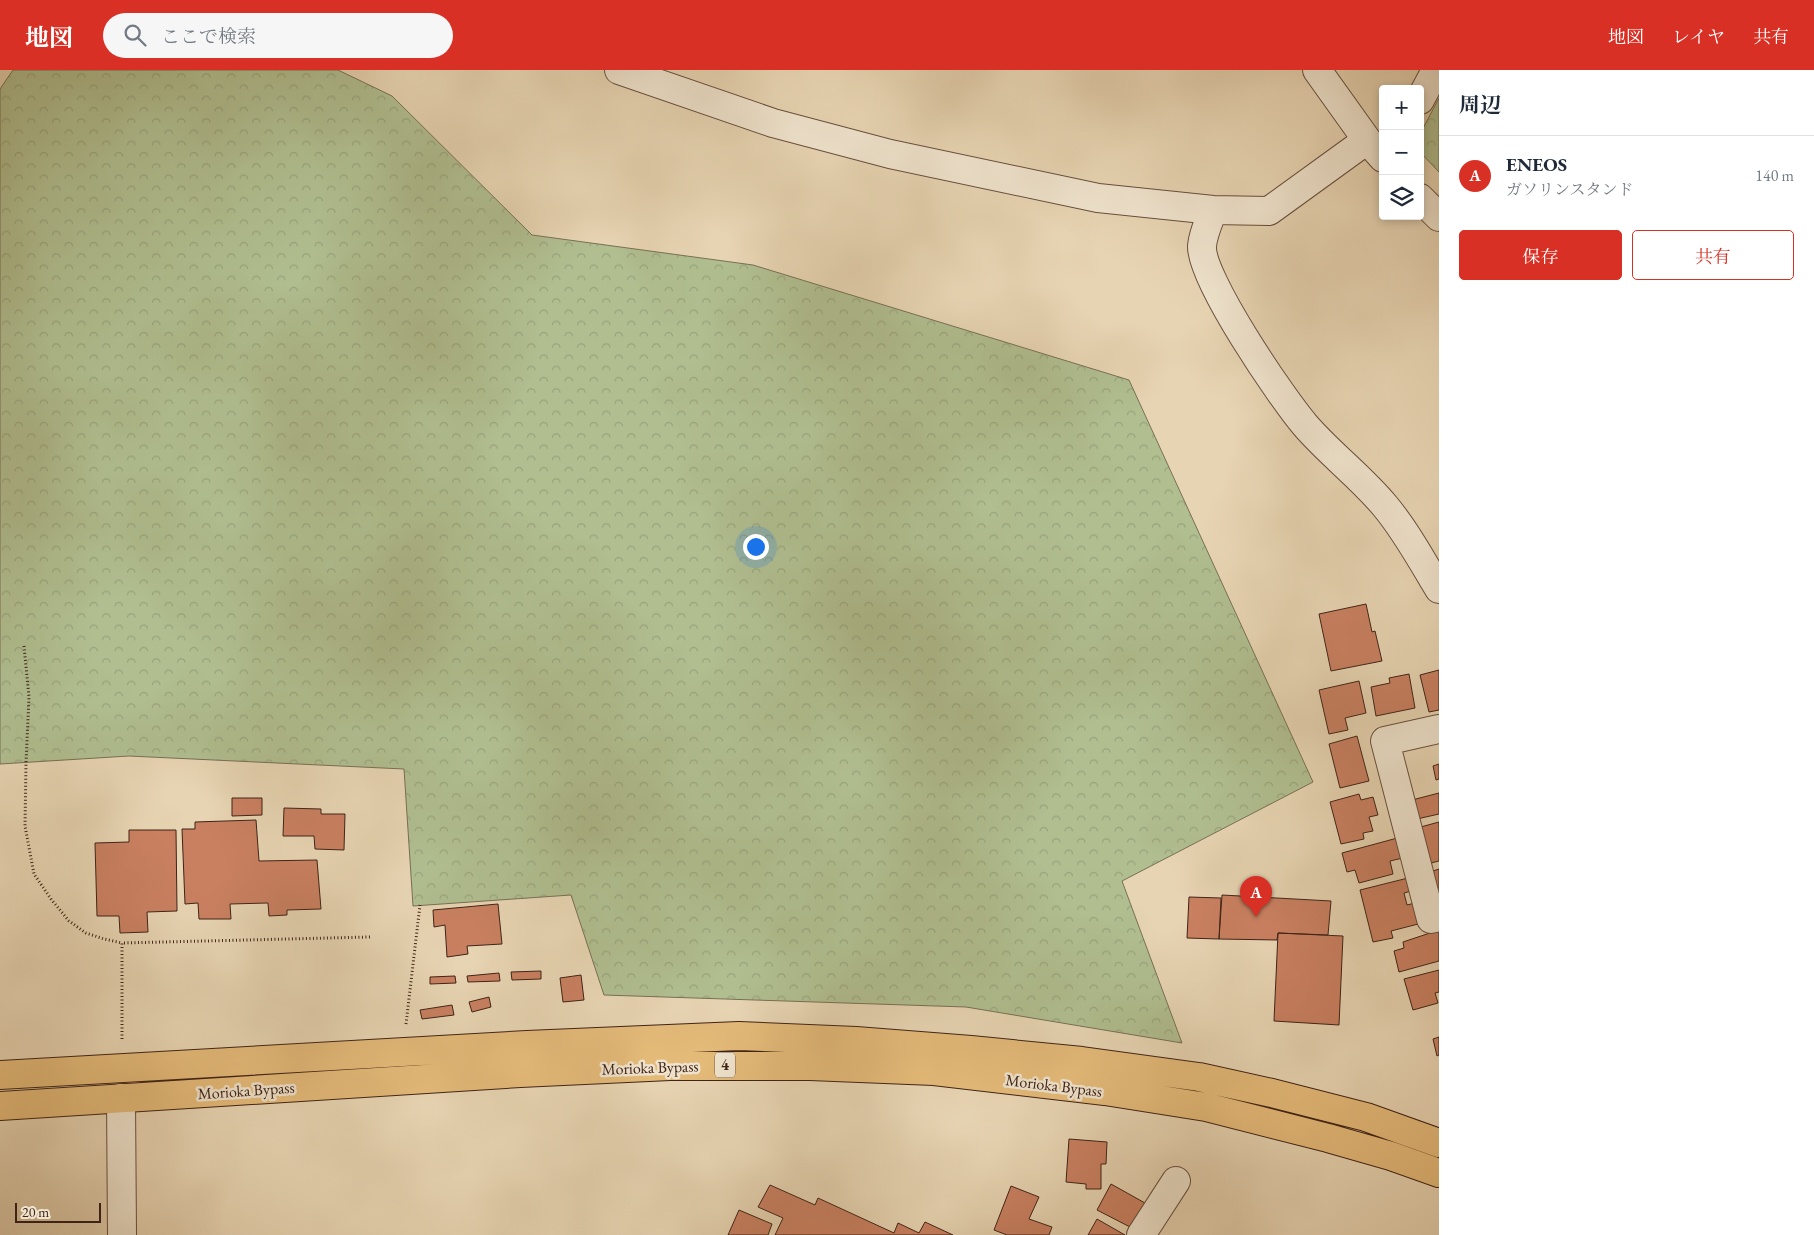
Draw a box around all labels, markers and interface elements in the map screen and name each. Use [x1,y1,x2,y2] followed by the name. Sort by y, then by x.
[103,13,453,58] search box
[121,21,149,49] icon: search
[25,22,73,53] text: 地図
[161,24,256,49] text: ここで検索
[1608,25,1644,48] text: 地図
[1672,25,1725,48] text: レイヤ
[1753,25,1789,48] text: 共有
[1379,85,1424,220] map controls
[1379,85,1424,130] button: +
[1459,91,1501,118] text: 周辺
[1379,130,1424,175] button: −
[1506,152,1567,177] text: ENEOS
[1469,165,1481,186] text: A
[1755,165,1794,186] text: 140 m
[1379,175,1424,220] button: layers
[1506,179,1634,200] text: ガソリンスタンド
[1459,230,1622,280] button: 保存
[1632,230,1794,280] button: 共有
[743,534,769,560] your location
[1240,876,1272,917] pin: A
[715,1052,735,1078] road number: 4
[601,1055,699,1080] street label: Morioka Bypass
[1004,1069,1103,1102] street label: Morioka Bypass
[197,1077,295,1104] street label: Morioka Bypass
[15,1200,101,1223] scale bar
[22,1203,49,1221] text: 20 m

